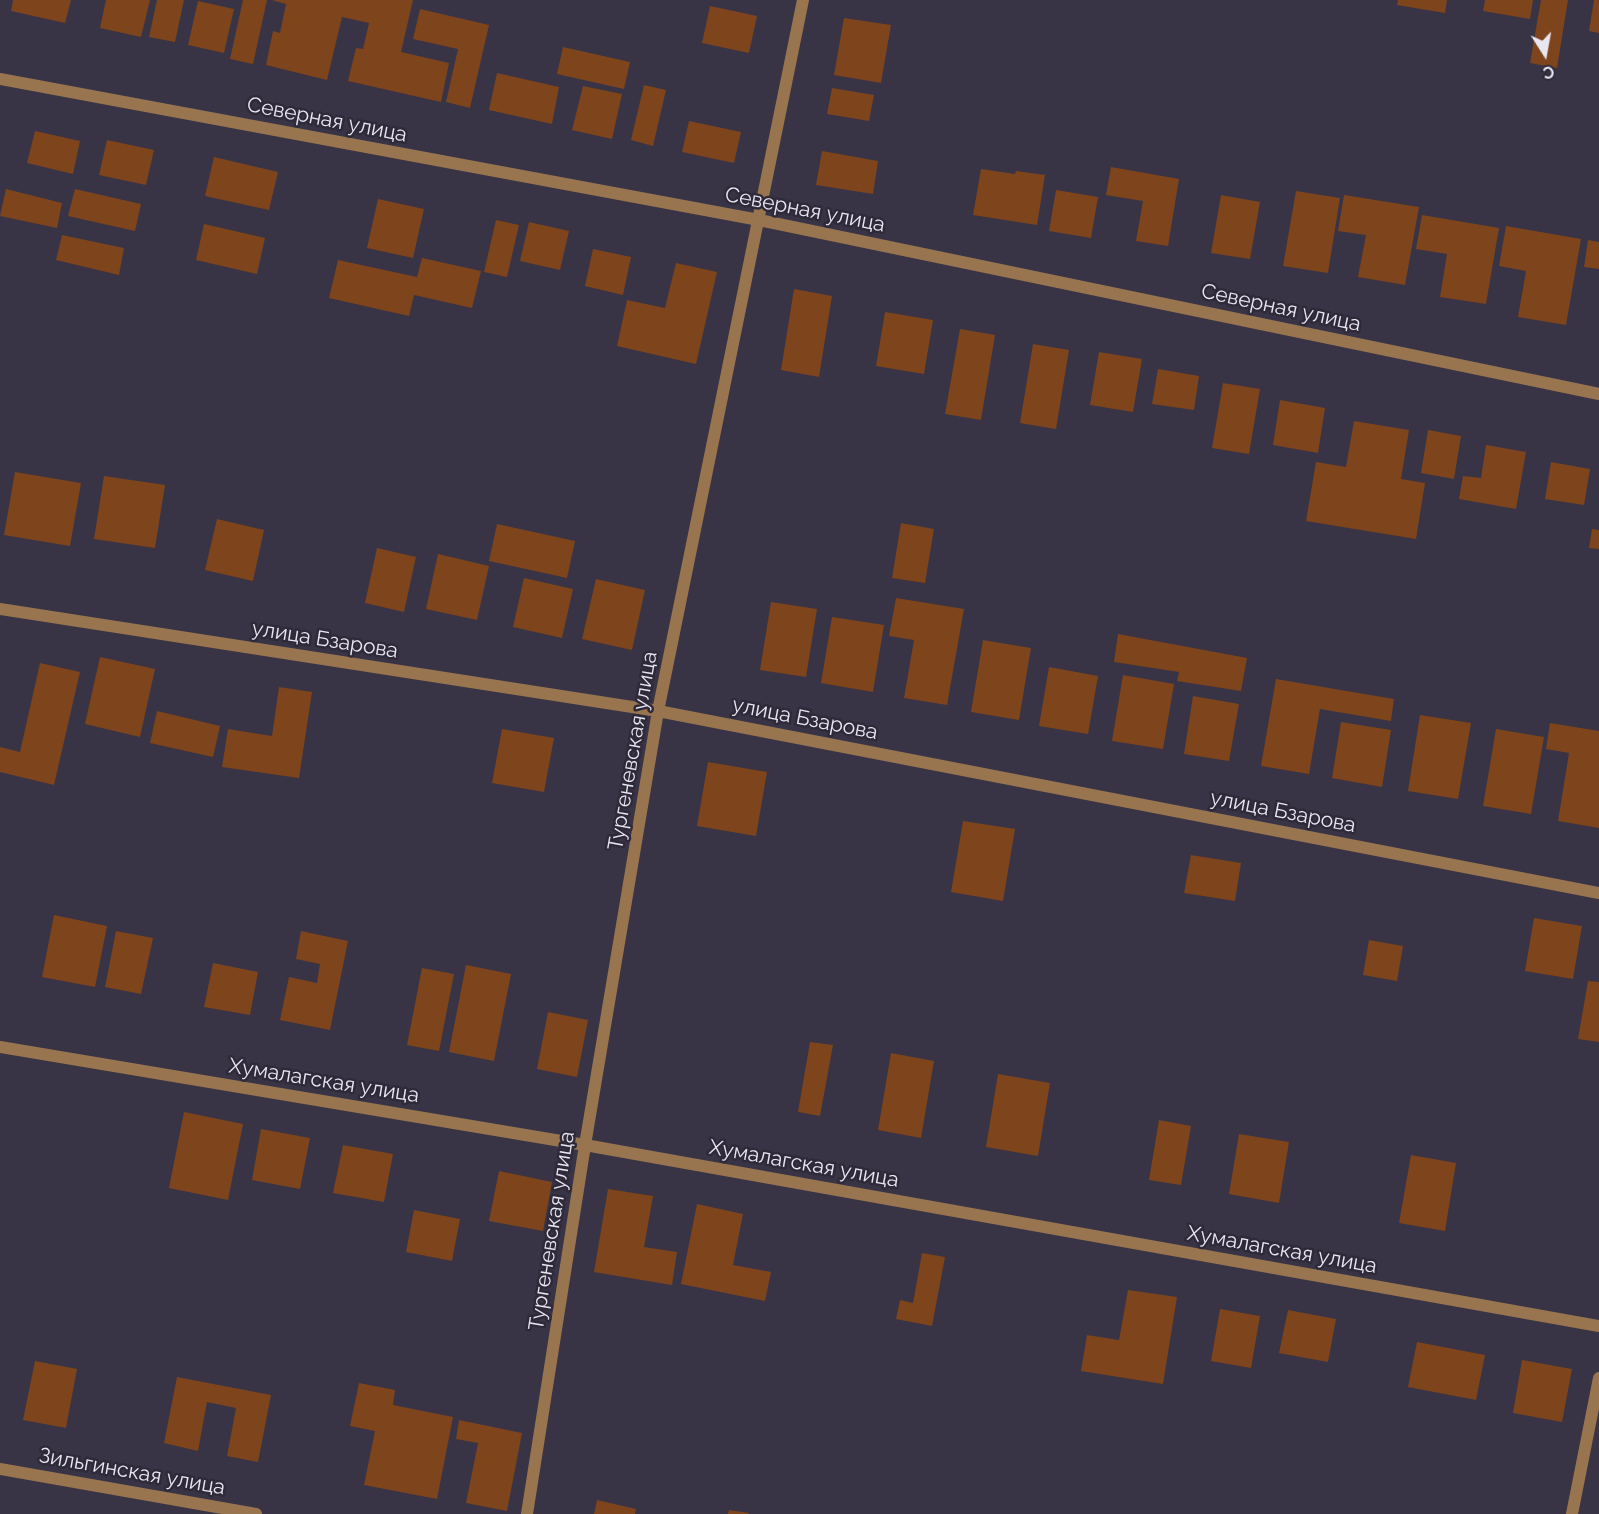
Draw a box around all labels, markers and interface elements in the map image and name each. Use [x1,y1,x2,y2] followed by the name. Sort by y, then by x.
[1515,24,1575,84] north arrow
[1541,62,1556,83] text: С
[245,92,409,148] street label: Северная улица
[723,182,887,238] street label: Северная улица
[1199,279,1363,337] street label: Северная улица
[250,616,400,664] street label: улица Бзарова
[603,650,663,852] street label: Тургеневская улица
[730,693,880,745] street label: улица Бзарова
[1208,786,1358,838] street label: улица Бзарова
[227,1054,421,1108] street label: Хумалагская улица
[524,1129,580,1333] street label: Тургеневская улица
[707,1135,901,1193] street label: Хумалагская улица
[1185,1221,1379,1279] street label: Хумалагская улица
[37,1443,227,1501] street label: Зильгинская улица

